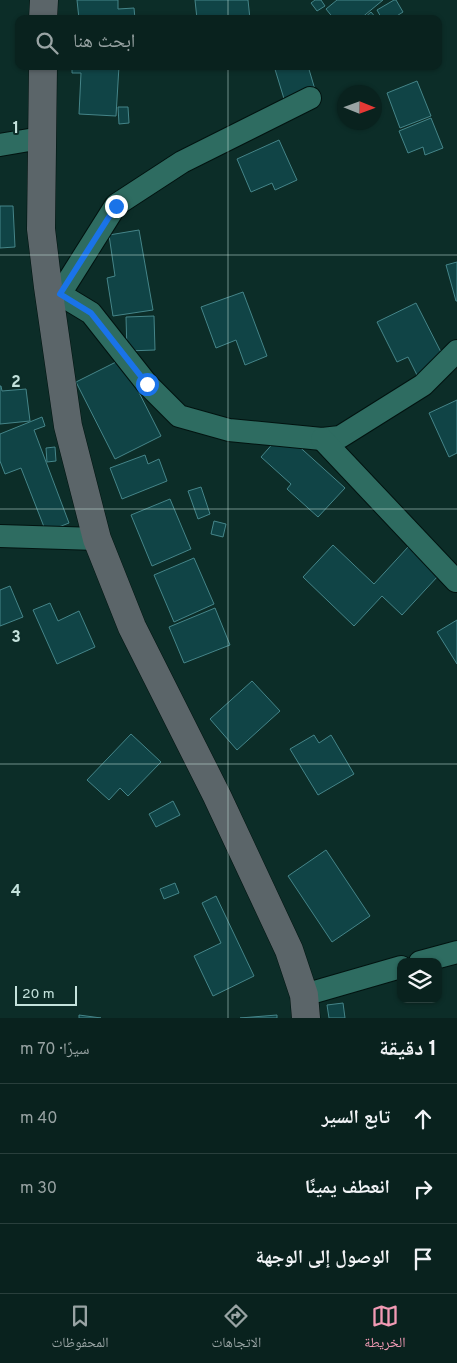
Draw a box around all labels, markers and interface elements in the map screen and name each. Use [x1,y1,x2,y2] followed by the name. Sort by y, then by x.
[15,15,442,70] search box
[33,29,61,57] icon: search
[73,30,135,54] text: ابحث هنا
[337,85,382,130] north arrow
[13,119,19,139] text: 1
[105,195,128,218] route end
[11,373,21,393] text: 2
[136,373,159,396] route start
[11,628,21,648] text: 3
[11,882,21,902] text: 4
[397,958,442,1003] map controls
[397,958,442,1003] button: layers
[15,983,78,1006] scale bar
[22,986,55,1003] text: 20 m
[379,1036,437,1063] text: 1 دقيقة
[20,1040,90,1060] text: سيرًا · 70 m
[409,1105,437,1133] icon: ahead
[322,1106,390,1130] text: تابع السير
[20,1109,58,1129] text: 40 m
[409,1175,437,1203] icon: right
[305,1176,390,1200] text: انعطف يمينًا
[20,1179,57,1199] text: 30 m
[409,1245,437,1273] icon: arrive
[256,1246,390,1270] text: الوصول إلى الوجهة
[52,1302,108,1356] tab: المحفوظات
[212,1302,261,1356] tab: الاتجاهات
[364,1302,405,1356] tab: الخريطة

